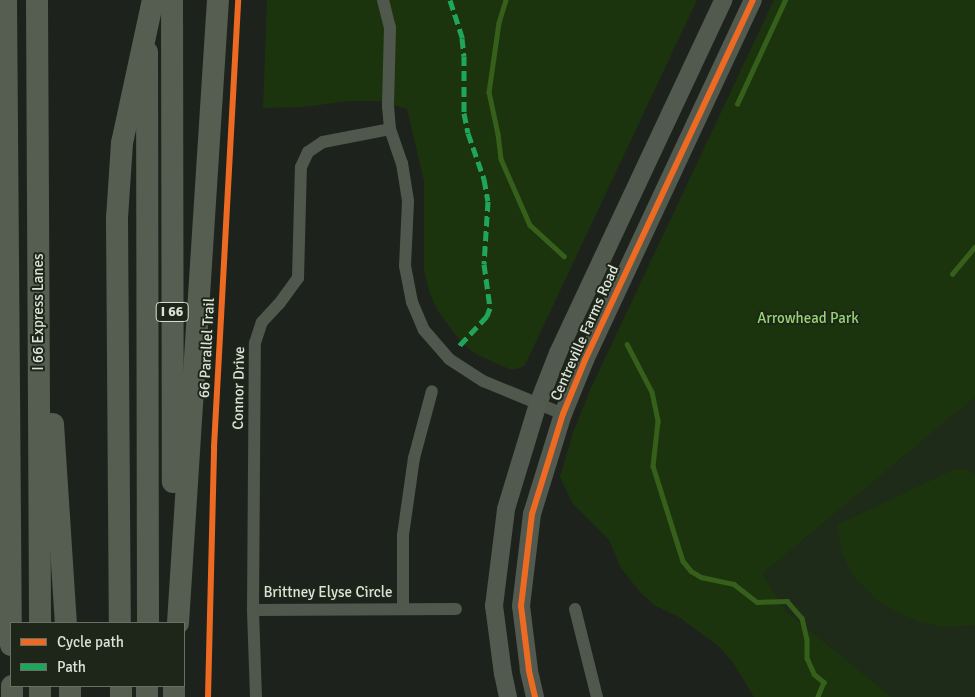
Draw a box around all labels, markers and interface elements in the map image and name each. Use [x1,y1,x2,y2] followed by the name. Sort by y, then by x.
[30,253,48,371] street label: I 66 Express Lanes
[547,262,623,404] street label: Centreville Farms Road
[195,298,219,398] street label: 66 Parallel Trail
[154,300,190,324] road number: I 66
[757,310,859,328] park label: Arrowhead Park
[229,346,249,430] street label: Connor Drive
[263,584,393,602] street label: Brittney Elyse Circle
[10,622,185,687] legend
[57,633,124,651] text: Cycle path
[57,658,86,676] text: Path

